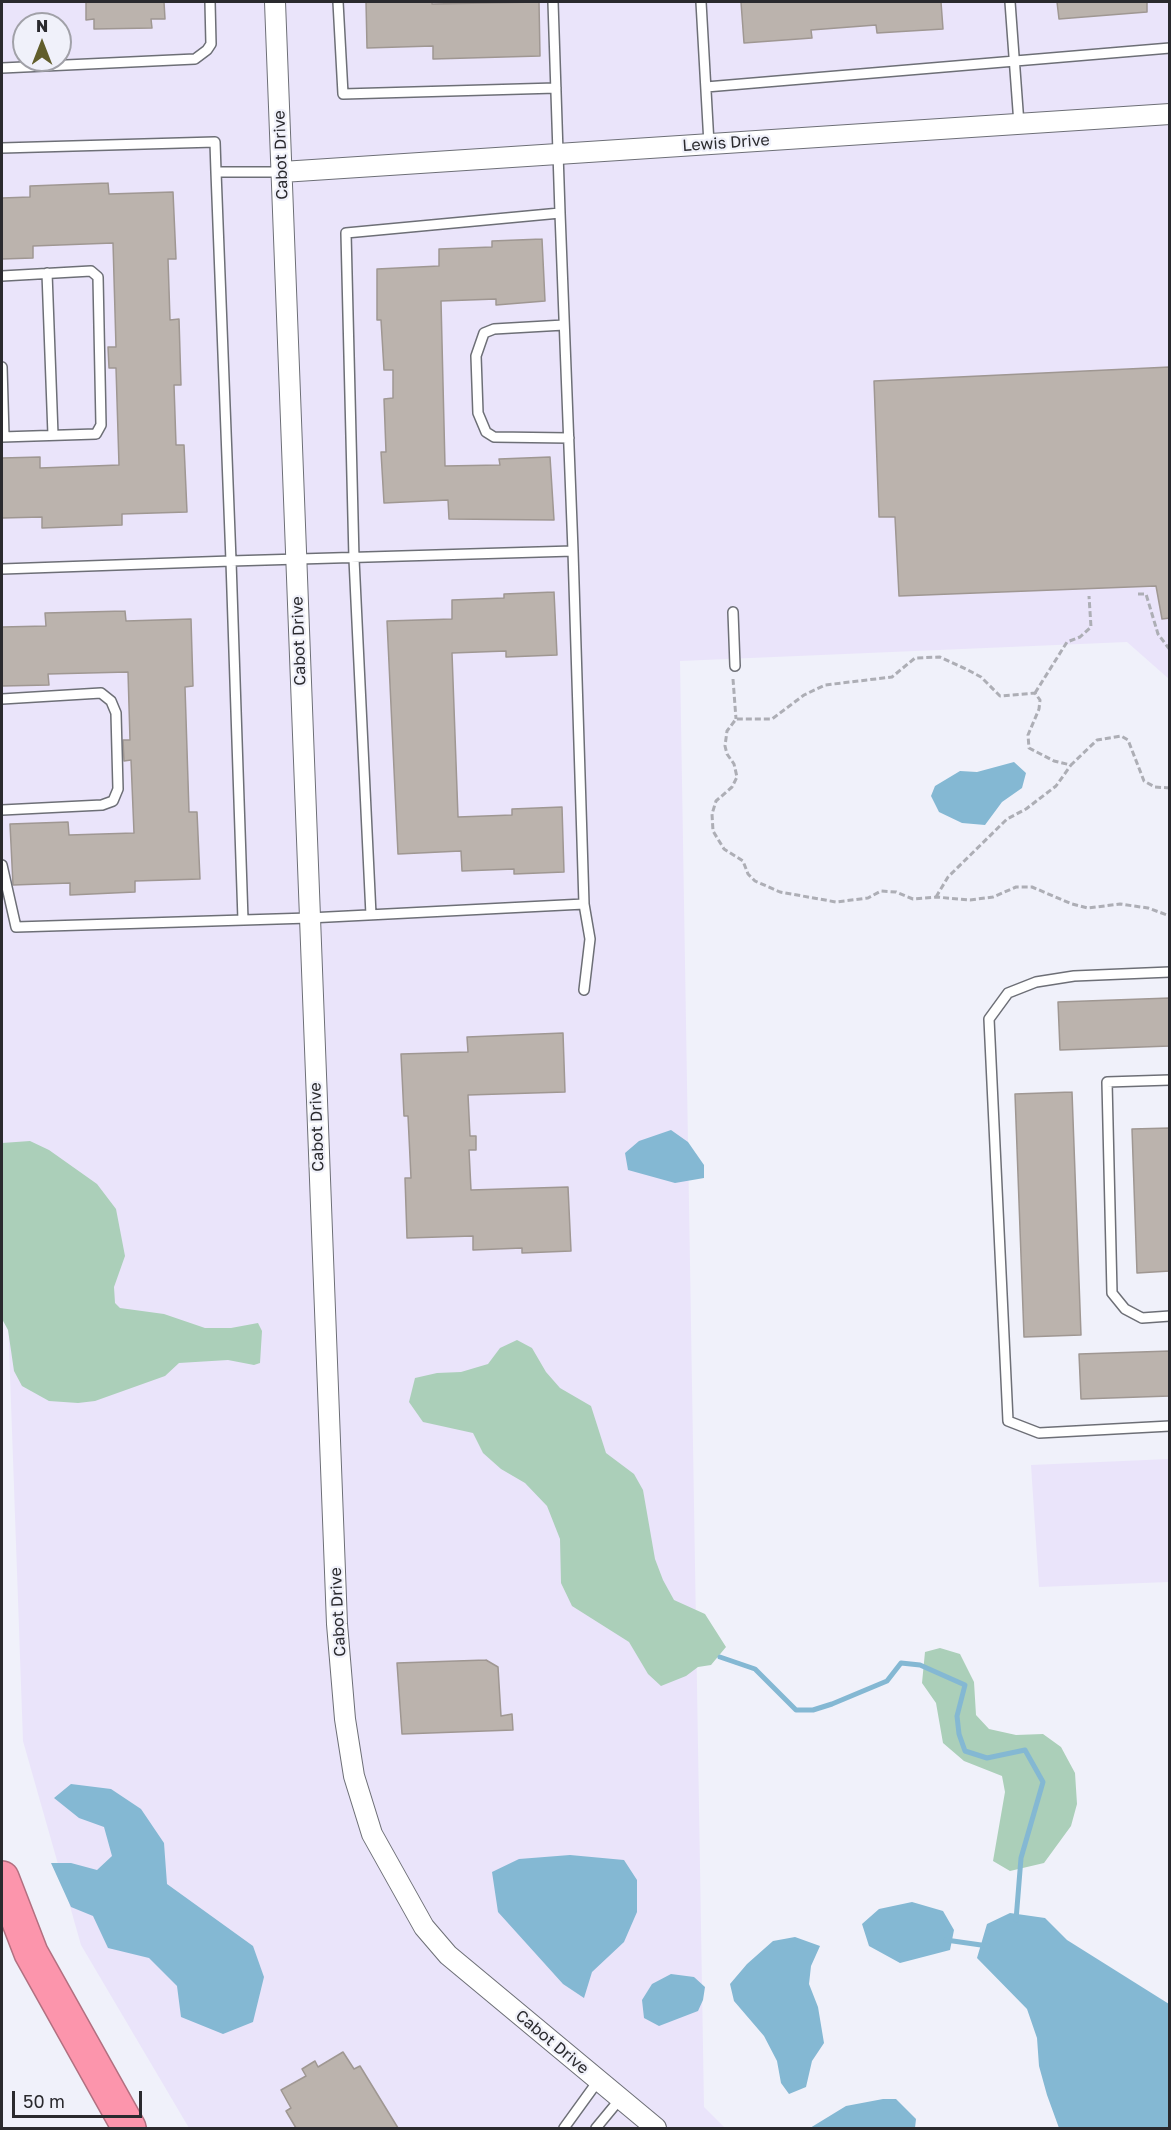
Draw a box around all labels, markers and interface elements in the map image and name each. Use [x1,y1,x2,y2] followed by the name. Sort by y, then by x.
[12,12,72,72] north arrow
[36,16,48,36] text: N
[270,110,292,200] street label: Cabot Drive
[682,130,770,156] street label: Lewis Drive
[288,596,310,686] street label: Cabot Drive
[306,1082,328,1172] street label: Cabot Drive
[326,1567,350,1657] street label: Cabot Drive
[512,2006,592,2078] street label: Cabot Drive
[15,2079,146,2117] scale bar
[23,2090,65,2112] text: 50 m

